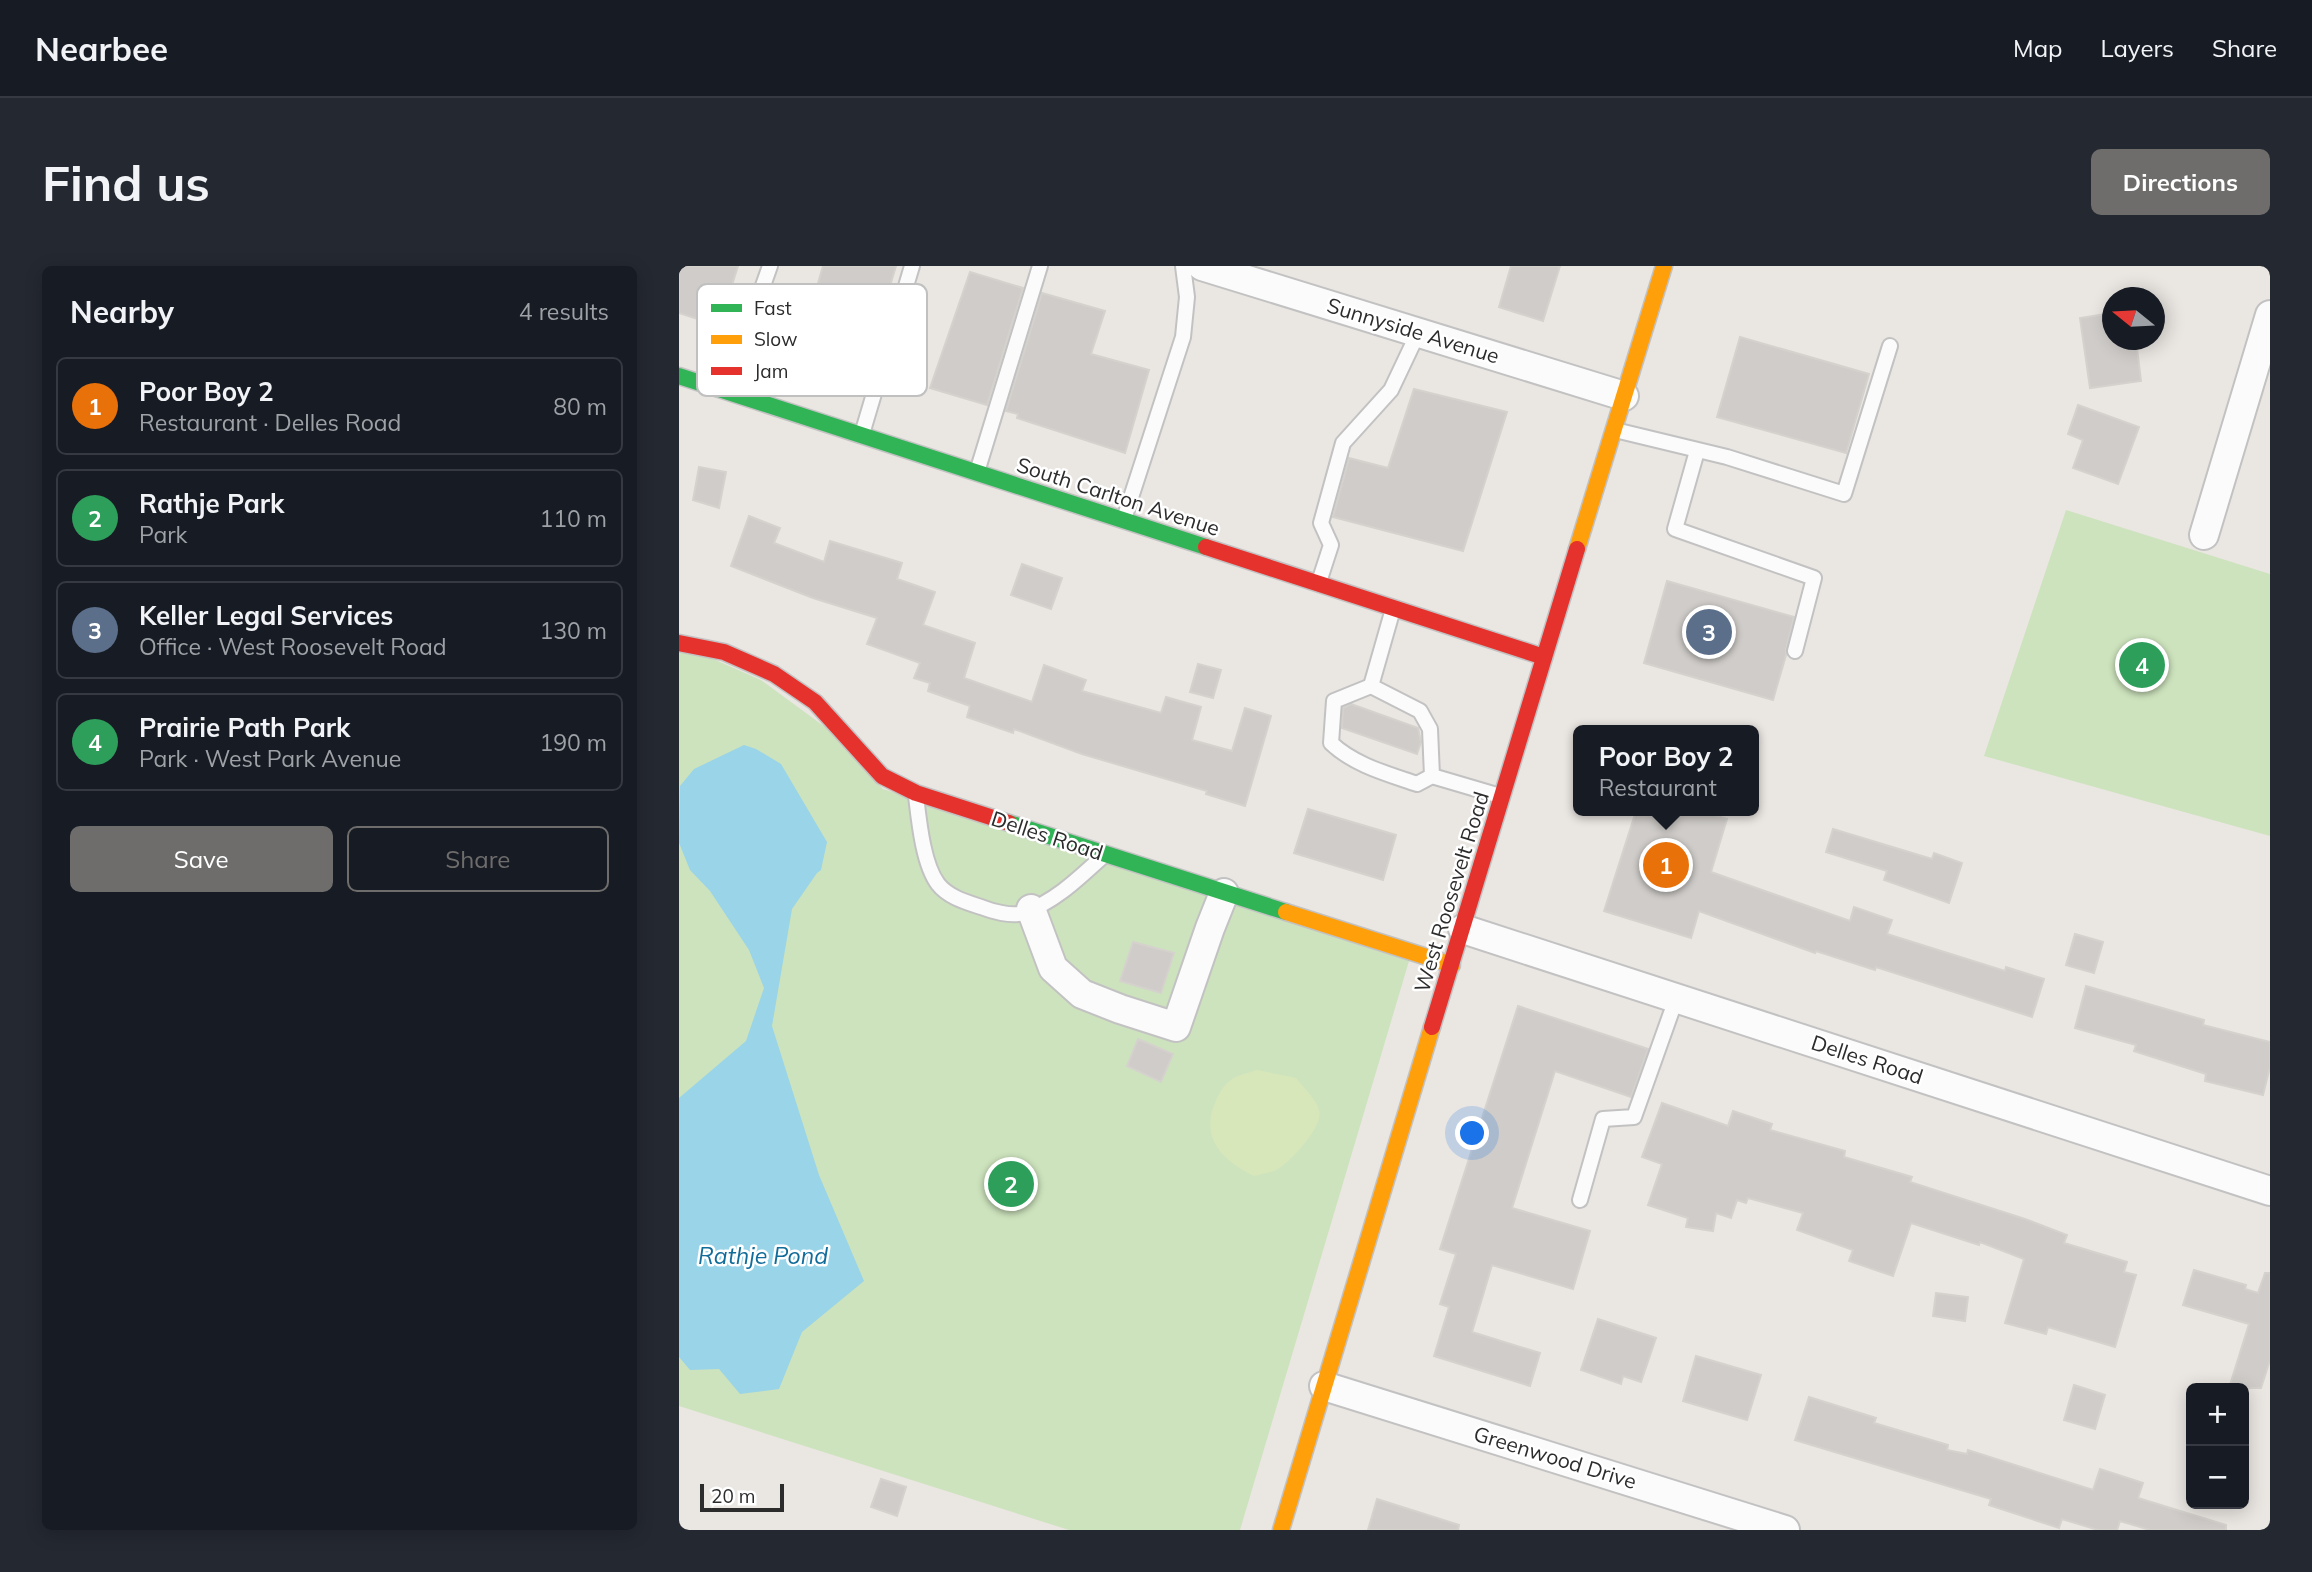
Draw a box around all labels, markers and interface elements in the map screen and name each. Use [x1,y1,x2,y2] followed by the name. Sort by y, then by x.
[35,28,168,69] text: Nearbee
[2013,33,2062,63] text: Map
[2100,33,2174,63] text: Layers
[2212,33,2277,63] text: Share
[2091,149,2270,215] button: Directions
[42,152,210,213] text: Find us
[697,284,927,396] legend
[2102,287,2165,350] north arrow
[1324,291,1503,369] street label: Sunnyside Avenue
[70,293,174,331] text: Nearby
[754,296,792,320] text: Fast
[519,297,609,326] text: 4 results
[754,327,798,351] text: Slow
[754,359,788,383] text: Jam
[139,375,274,408] text: Poor Boy 2
[88,392,102,421] text: 1
[553,392,607,421] text: 80 m
[139,408,401,437] text: Restaurant · Delles Road
[1014,451,1223,541] street label: South Carlton Avenue
[139,487,284,520] text: Rathje Park
[88,504,102,533] text: 2
[539,504,607,533] text: 110 m
[139,520,187,549] text: Park
[139,599,393,632] text: Keller Legal Services
[1686,606,1732,658] pin: 3
[88,616,102,645] text: 3
[539,616,607,645] text: 130 m
[139,632,447,661] text: Office · West Roosevelt Road
[2119,639,2165,691] pin: 4
[139,711,350,744] text: Prairie Path Park
[1573,725,1759,816] popup
[88,728,102,757] text: 4
[539,728,607,757] text: 190 m
[1599,740,1733,773] text: Poor Boy 2
[139,744,401,773] text: Park · West Park Avenue
[1599,773,1717,802] text: Restaurant
[1408,788,1494,995] street label: West Roosevelt Road
[988,805,1106,865] street label: Delles Road
[70,826,333,892] button: Save
[347,826,609,892] button: Share
[1643,839,1689,891] pin: 1
[1808,1029,1926,1089] street label: Delles Road
[1455,1116,1489,1150] your location
[988,1158,1034,1210] pin: 2
[698,1241,828,1270] water label: Rathje Pond
[2186,1383,2249,1509] map controls
[2186,1383,2249,1446] button: +
[1471,1420,1640,1494] street label: Greenwood Drive
[2186,1446,2249,1509] button: −
[700,1481,784,1513] scale bar
[711,1484,755,1508] text: 20 m

